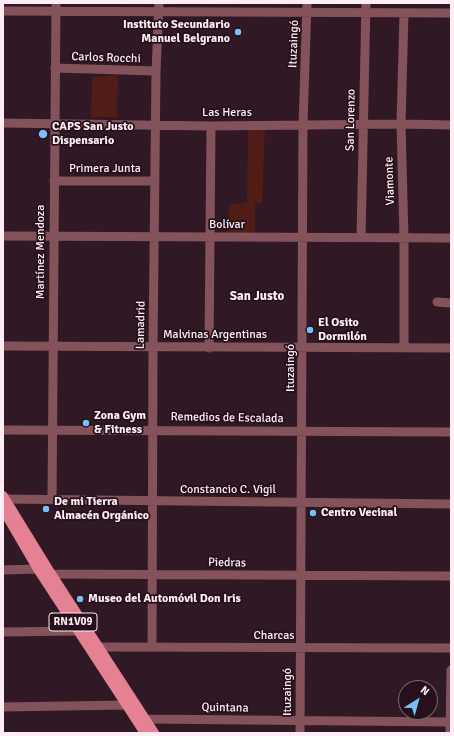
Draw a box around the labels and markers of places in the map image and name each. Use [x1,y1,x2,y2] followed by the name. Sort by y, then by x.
[123,18,230,46] place label: Instituto Secundario Manuel Belgrano
[233,27,243,37] marker: Instituto Secundario Manuel Belgrano
[52,120,134,148] place label: CAPS San Justo Dispensario
[37,128,49,140] marker: CAPS San Justo Dispensario
[318,316,367,344] place label: El Osito Dormilón
[305,325,315,335] marker: El Osito Dormilón
[94,409,146,437] place label: Zona Gym & Fitness
[81,418,91,428] marker: Zona Gym & Fitness
[54,495,149,523] place label: De mi Tierra Almacén Orgánico
[41,504,51,514] marker: De mi Tierra Almacén Orgánico
[321,506,397,520] place label: Centro Vecinal
[308,508,318,518] marker: Centro Vecinal
[88,592,241,606] place label: Museo del Automóvil Don Iris
[75,594,85,604] marker: Museo del Automóvil Don Iris

